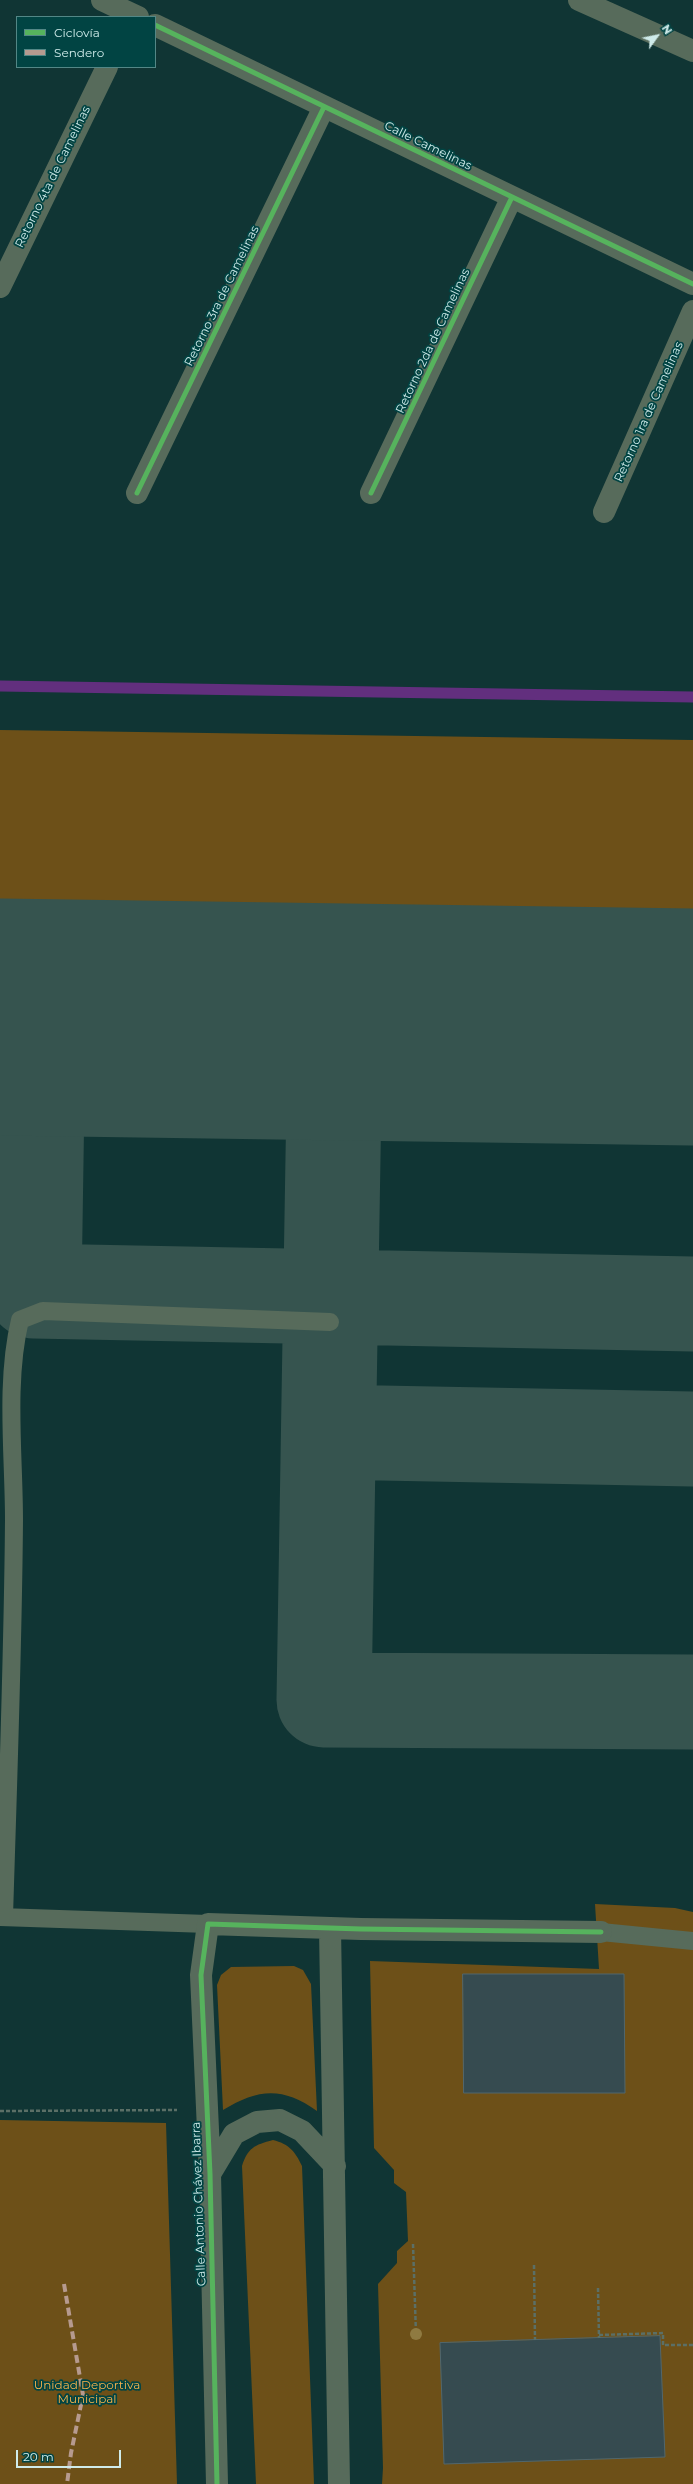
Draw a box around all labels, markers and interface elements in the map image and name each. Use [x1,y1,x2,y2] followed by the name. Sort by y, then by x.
[16,16,156,68] legend
[637,16,677,56] north arrow
[659,22,675,37] text: N
[54,25,100,40] text: Ciclovía
[54,45,104,60] text: Sendero
[12,104,94,250] street label: Retorno 4ta de Camelinas
[382,119,474,173] street label: Calle Camelinas
[182,223,262,369] street label: Retorno 3ra de Camelinas
[393,266,473,416] street label: Retorno 2da de Camelinas
[612,340,686,484] street label: Retorno 1ra de Camelinas
[189,2122,209,2286] street label: Calle Antonio Chávez Ibarra
[34,2378,140,2406] park label: Unidad Deportiva Municipal
[18,2442,123,2468] scale bar
[23,2449,54,2464] text: 20 m

